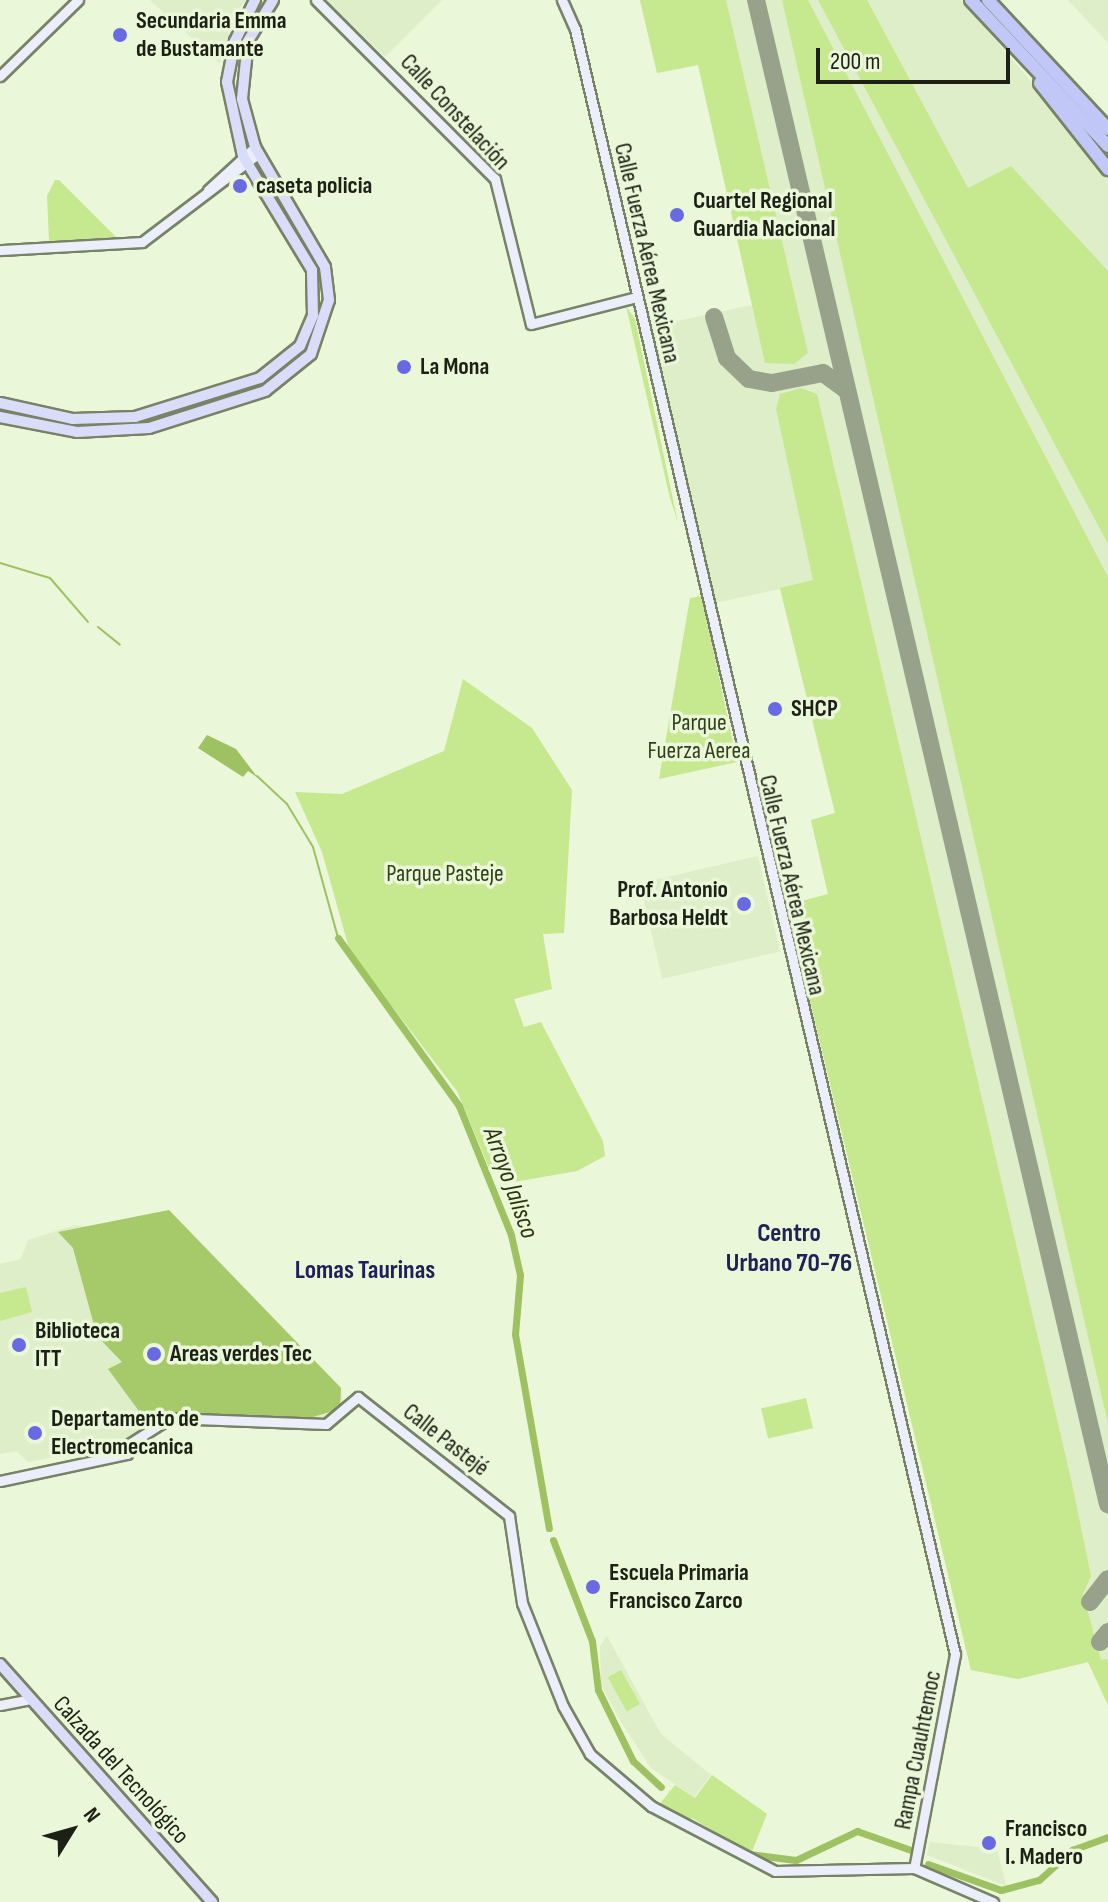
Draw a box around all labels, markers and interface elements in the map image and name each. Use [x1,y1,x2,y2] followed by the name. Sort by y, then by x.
[136,7,287,63] place label: Secundaria Emma de Bustamante
[111,26,129,44] marker: Secundaria Emma de Bustamante
[820,32,1014,82] scale bar
[830,47,881,76] text: 200 m
[394,48,516,176] street label: Calle Constelación
[608,140,686,366] street label: Calle Fuerza Aérea Mexicana
[256,172,372,200] place label: caseta policia
[231,177,249,195] marker: caseta policia
[693,187,835,243] place label: Cuartel Regional Guardia Nacional
[668,206,686,224] marker: Cuartel Regional Guardia Nacional
[420,353,489,381] place label: La Mona
[395,358,413,376] marker: La Mona
[791,695,838,723] place label: SHCP
[766,700,784,718] marker: SHCP
[648,709,750,765] park label: Parque Fuerza Aerea
[753,772,831,998] street label: Calle Fuerza Aérea Mexicana
[386,860,504,888] park label: Parque Pasteje
[609,876,728,932] place label: Prof. Antonio Barbosa Heldt
[735,895,753,913] marker: Prof. Antonio Barbosa Heldt
[476,1123,544,1243] water label: Arroyo Jalisco
[726,1218,852,1280] district label: Centro Urbano 70-76
[295,1255,435,1287] district label: Lomas Taurinas
[35,1317,120,1373] place label: Biblioteca ITT
[10,1336,28,1354] marker: Biblioteca ITT
[170,1340,312,1368] place label: Areas verdes Tec
[145,1345,163,1363] marker: Areas verdes Tec
[397,1397,495,1483] street label: Calle Pastejé
[51,1405,199,1461] place label: Departamento de Electromecanica
[26,1424,44,1442] marker: Departamento de Electromecanica
[609,1559,749,1615] place label: Escuela Primaria Francisco Zarco
[584,1578,602,1596] marker: Escuela Primaria Francisco Zarco
[888,1668,948,1832] street label: Rampa Cuauhtemoc
[47,1690,195,1850] street label: Calzada del Tecnológico
[32,1790,112,1870] north arrow
[77,1802,106,1828] text: N
[1005,1815,1087,1871] place label: Francisco I. Madero
[980,1834,998,1852] marker: Francisco I. Madero

